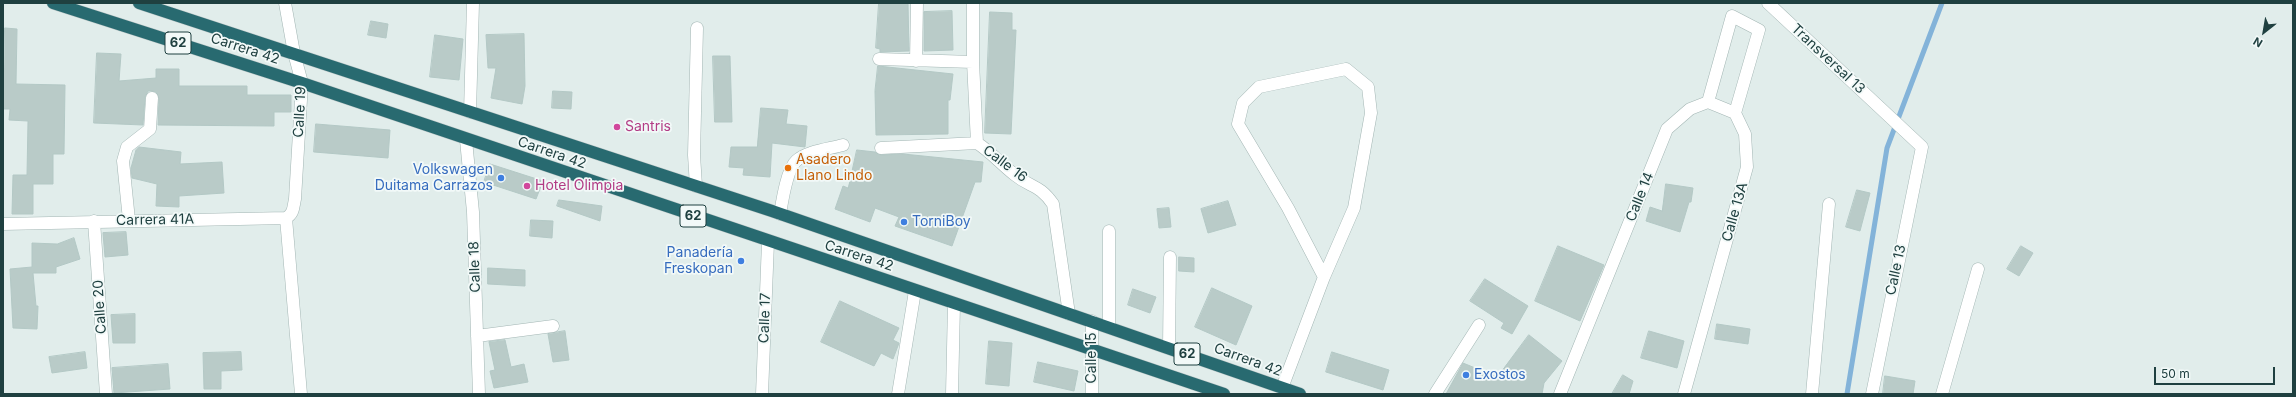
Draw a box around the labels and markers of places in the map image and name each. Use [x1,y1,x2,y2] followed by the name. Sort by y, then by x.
[625,119,671,135] place label: Santris
[612,122,622,132] marker: Santris
[796,152,872,184] place label: Asadero Llano Lindo
[375,162,493,194] place label: Volkswagen Duitama Carrazos
[783,163,793,173] marker: Asadero Llano Lindo
[496,173,506,183] marker: Volkswagen Duitama Carrazos
[535,178,623,194] place label: Hotel Olimpia
[522,181,532,191] marker: Hotel Olimpia
[912,214,971,230] place label: TorniBoy
[899,217,909,227] marker: TorniBoy
[664,245,733,278] place label: Panadería Freskopan
[736,256,746,266] marker: Panadería Freskopan
[1474,367,1526,383] place label: Exostos
[1461,370,1471,380] marker: Exostos

